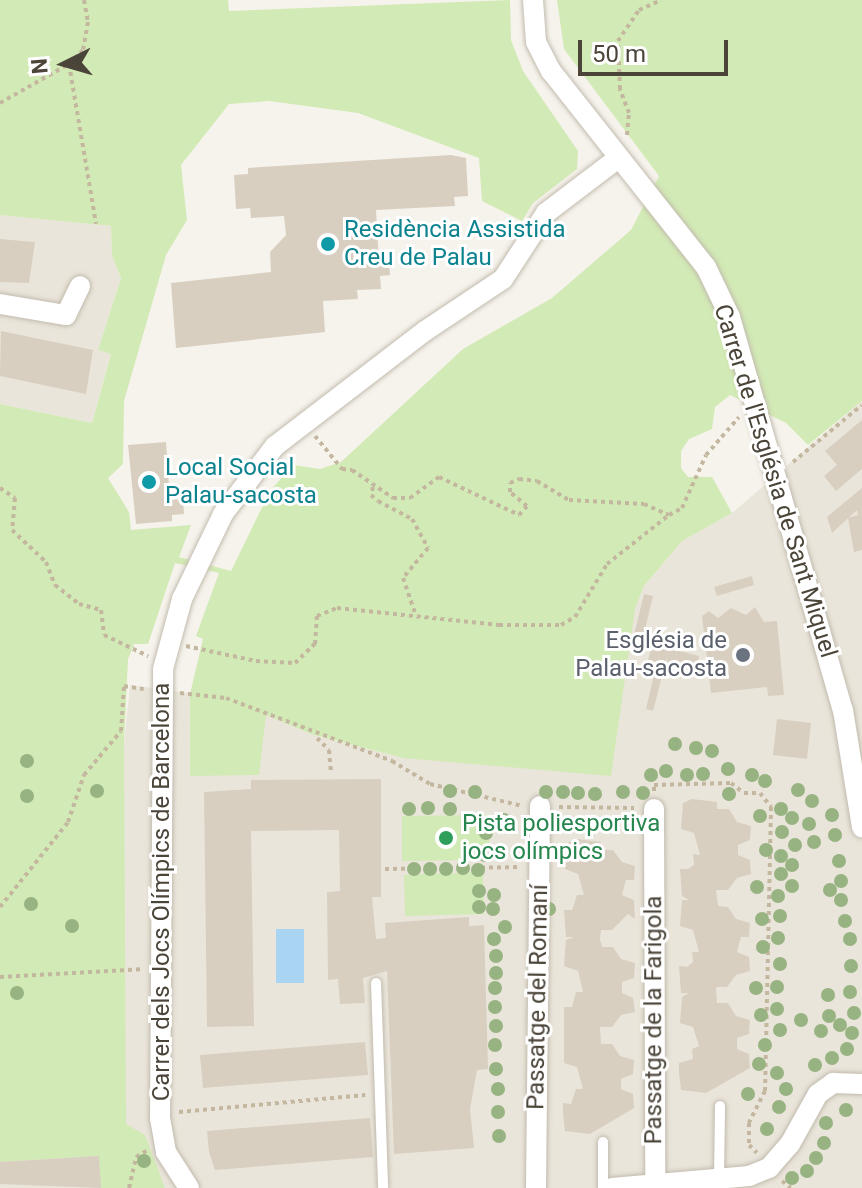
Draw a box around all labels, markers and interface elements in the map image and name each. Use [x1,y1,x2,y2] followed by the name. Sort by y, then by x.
[24,24,104,104] north arrow
[582,24,732,74] scale bar
[592,40,646,68] text: 50 m
[26,57,53,75] text: N
[344,216,566,272] place label: Residència Assistida Creu de Palau
[319,235,337,253] marker: Residència Assistida Creu de Palau
[707,301,843,661] street label: Carrer de l'Església de Sant Miquel
[165,454,317,510] place label: Local Social Palau-sacosta
[140,473,158,491] marker: Local Social Palau-sacosta
[575,627,727,683] place label: Església de Palau-sacosta
[734,646,752,664] marker: Església de Palau-sacosta
[148,683,176,1101] street label: Carrer dels Jocs Olímpics de Barcelona
[462,810,660,866] place label: Pista poliesportiva jocs olímpics
[437,829,455,847] marker: Pista poliesportiva jocs olímpics
[522,884,554,1110] street label: Passatge del Romaní
[640,896,668,1144] street label: Passatge de la Farigola

